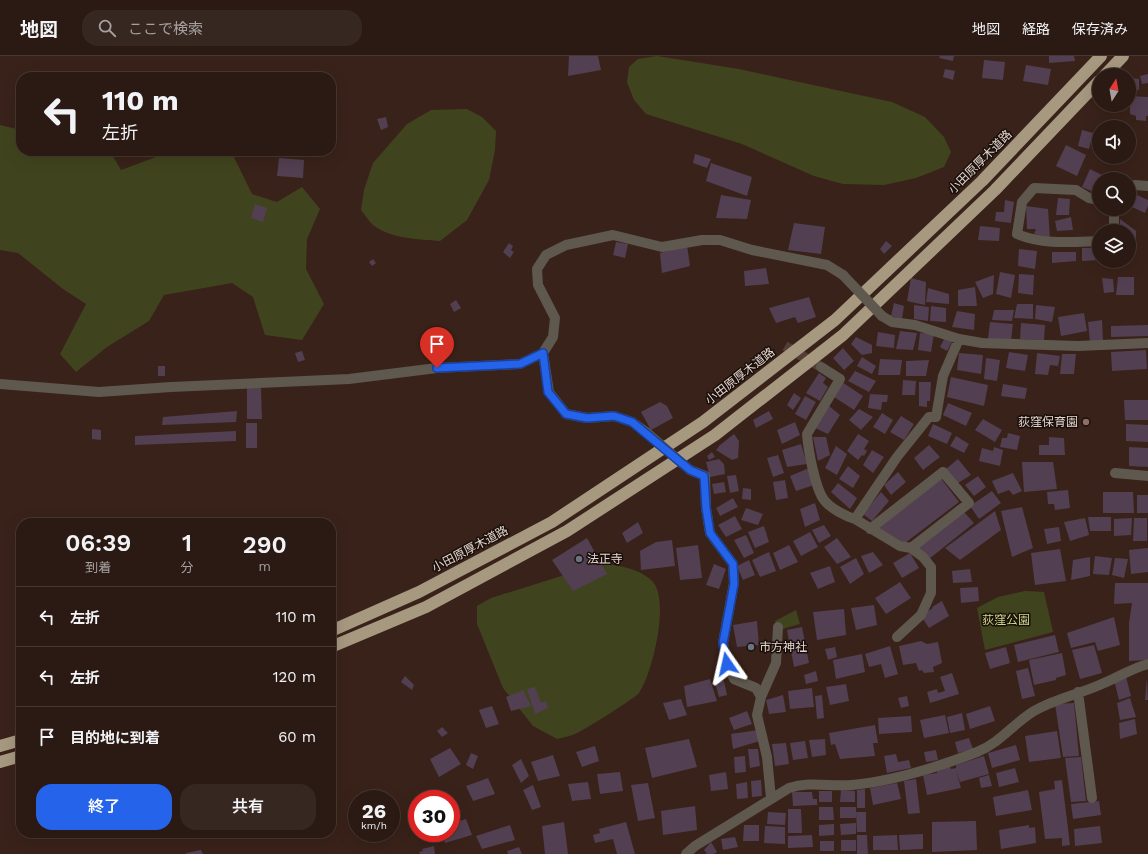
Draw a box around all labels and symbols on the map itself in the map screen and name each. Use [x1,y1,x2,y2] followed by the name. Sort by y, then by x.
[1092,68,1136,112] north arrow
[945,127,1015,197] street label: 小田原厚木道路
[420,327,454,368] pin
[703,345,777,407] street label: 小田原厚木道路
[1018,415,1078,429] place label: 荻窪保育園
[1081,417,1091,427] marker: 荻窪保育園
[430,523,510,575] street label: 小田原厚木道路
[587,552,623,566] place label: 法正寺
[574,554,584,564] marker: 法正寺
[982,613,1030,627] park label: 荻窪公園
[759,640,807,654] place label: 市方神社
[746,642,756,652] marker: 市方神社
[706,643,748,685] position arrow
[408,790,460,842] speed limit sign: 30

